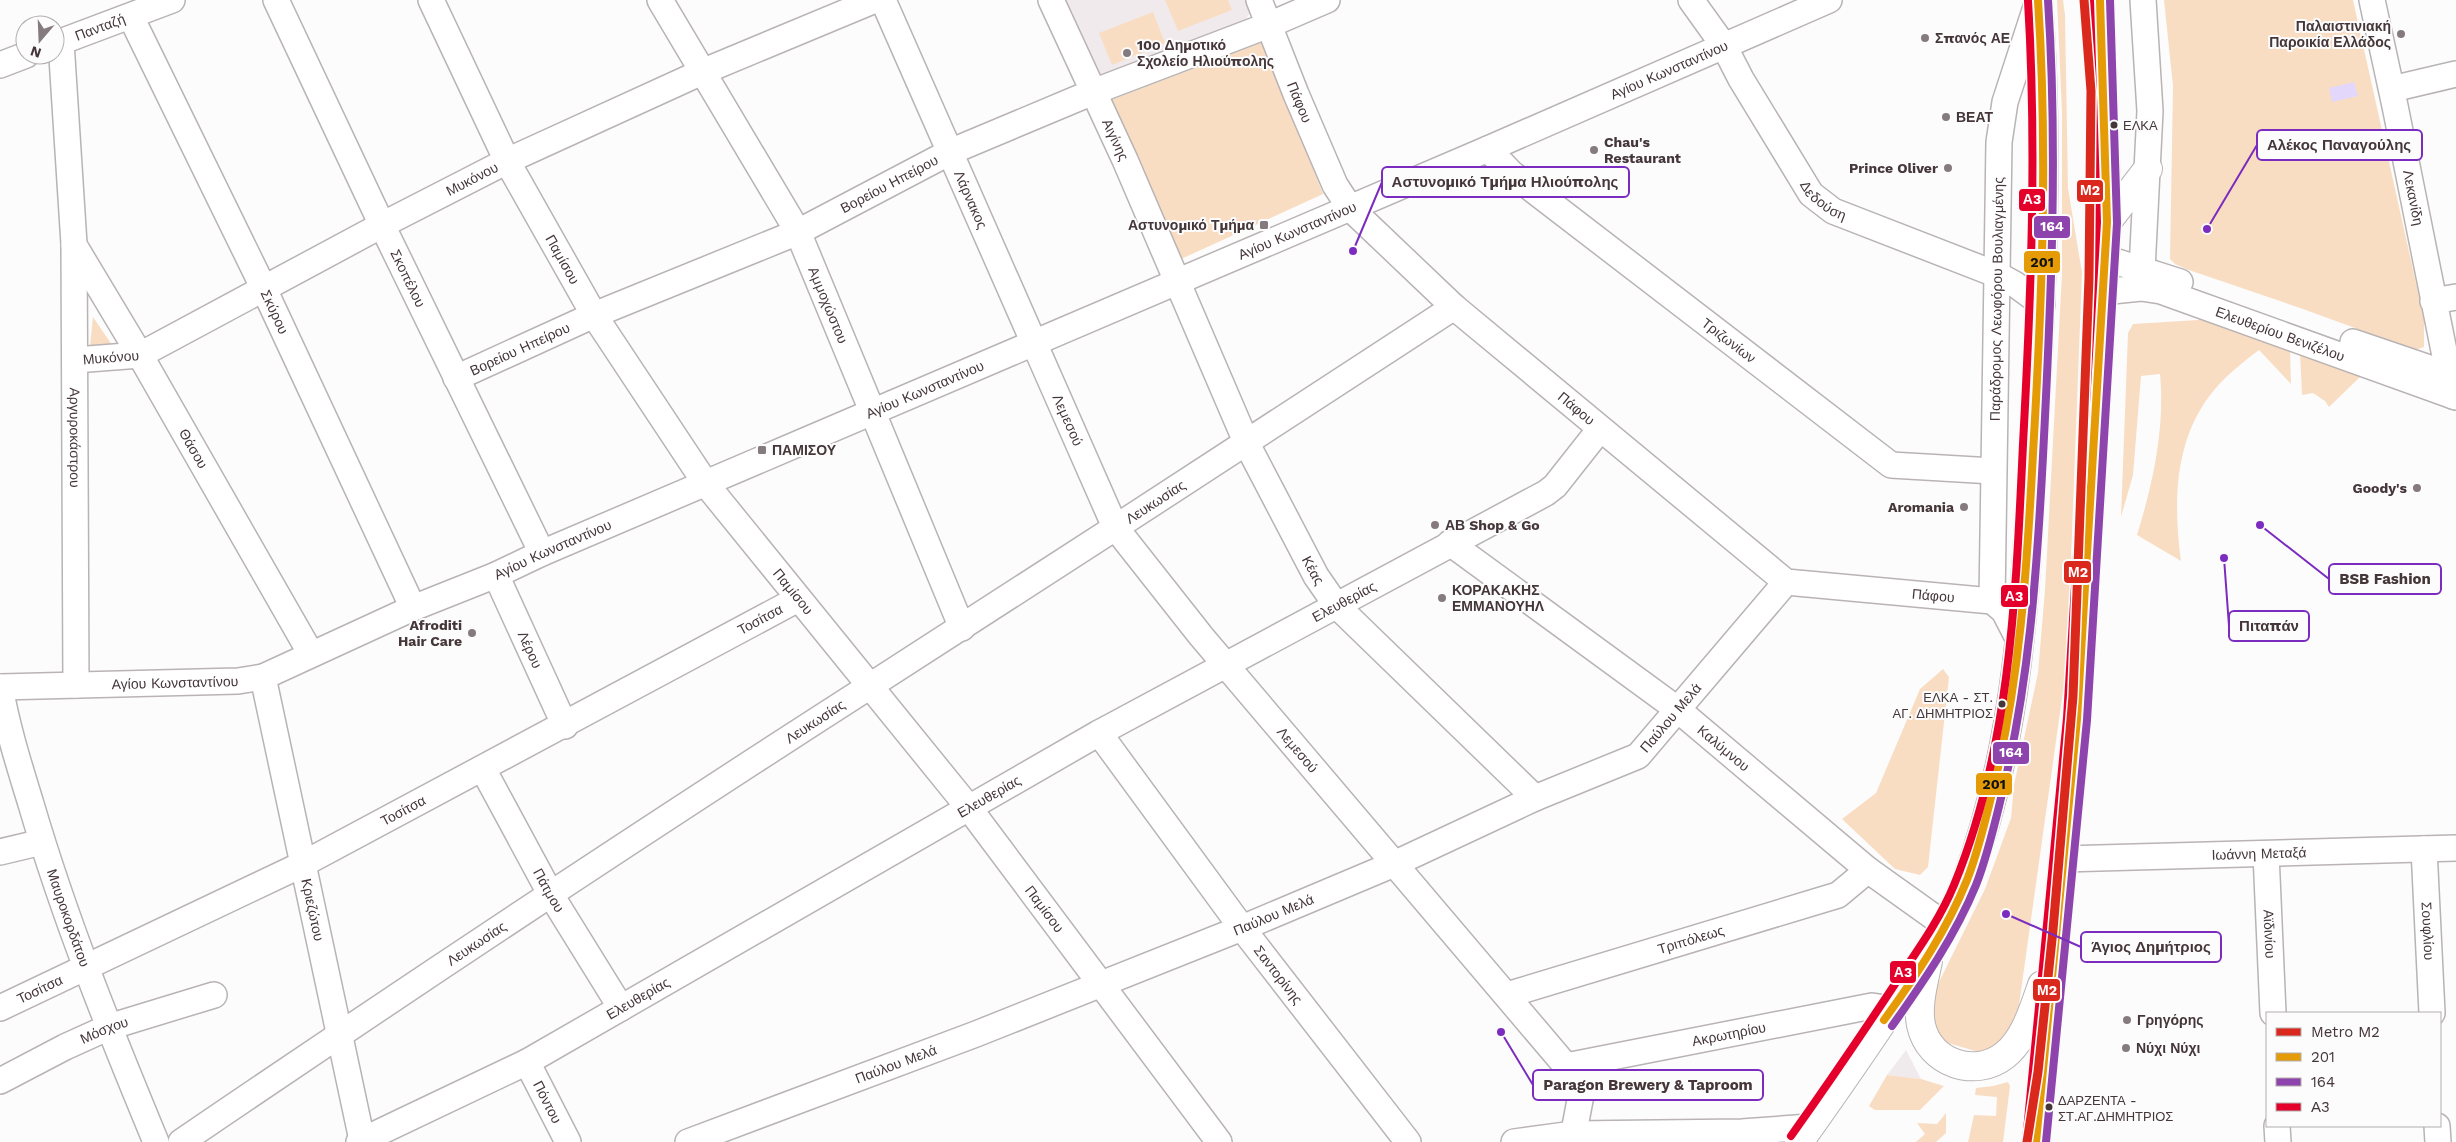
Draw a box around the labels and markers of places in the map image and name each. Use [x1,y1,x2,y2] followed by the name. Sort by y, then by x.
[2269,18,2391,50] place label: Παλαιστινιακή Παροικία Ελλάδος
[2395,28,2407,40] marker: Παλαιστινιακή Παροικία Ελλάδος
[1935,30,2010,46] place label: Σπανός ΑΕ
[1919,32,1931,44] marker: Σπανός ΑΕ
[1137,37,1274,69] place label: 10ο Δημοτικό Σχολείο Ηλιούπολης
[1121,47,1133,59] marker: 10ο Δημοτικό Σχολείο Ηλιούπολης
[1956,109,1993,125] place label: ΒΕΑΤ
[1940,111,1952,123] marker: ΒΕΑΤ
[2123,118,2158,133] place label: ΕΛΚΑ
[2109,120,2119,130] marker: ΕΛΚΑ
[2257,130,2422,160] callout: Αλέκος Παναγούλης
[1604,134,1681,166] place label: Chau's Restaurant
[1588,144,1600,156] marker: Chau's Restaurant
[1849,160,1938,176] place label: Prince Oliver
[1942,162,1954,174] marker: Prince Oliver
[1382,167,1629,197] callout: Αστυνομικό Τμήμα Ηλιούπολης
[1128,217,1254,233] place label: Αστυνομικό Τμήμα
[1258,219,1270,231] marker: Αστυνομικό Τμήμα
[772,442,837,458] place label: ΠΑΜΙΣΟΥ
[756,444,768,456] marker: ΠΑΜΙΣΟΥ
[2353,480,2408,496] place label: Goody's
[2411,482,2423,494] marker: Goody's
[1888,499,1955,515] place label: Aromania
[1958,501,1970,513] marker: Aromania
[1445,517,1540,533] place label: ΑΒ Shop & Go
[1429,519,1441,531] marker: ΑΒ Shop & Go
[2329,564,2441,594] callout: BSB Fashion
[1452,582,1545,614] place label: ΚΟΡΑΚΑΚΗΣ ΕΜΜΑΝΟΥΗΛ
[1436,592,1448,604] marker: ΚΟΡΑΚΑΚΗΣ ΕΜΜΑΝΟΥΗΛ
[2229,611,2309,641] callout: Πιταπάν
[398,617,462,649] place label: Afroditi Hair Care
[466,627,478,639] marker: Afroditi Hair Care
[1893,690,1993,721] place label: ΕΛΚΑ - ΣΤ. ΑΓ. ΔΗΜΗΤΡΙΟΣ
[1997,699,2007,709] marker: ΕΛΚΑ - ΣΤ. ΑΓ. ΔΗΜΗΤΡΙΟΣ
[2081,932,2221,962] callout: Άγιος Δημήτριος
[2137,1012,2203,1028] place label: Γρηγόρης
[2121,1014,2133,1026] marker: Γρηγόρης
[2136,1040,2201,1056] place label: Νύχι Νύχι
[2120,1042,2132,1054] marker: Νύχι Νύχι
[1533,1070,1763,1100] callout: Paragon Brewery & Taproom
[2058,1093,2173,1124] place label: ΔΑΡΖΕΝΤΑ - ΣΤ.ΑΓ.ΔΗΜΗΤΡΙΟΣ
[2044,1102,2054,1112] marker: ΔΑΡΖΕΝΤΑ - ΣΤ.ΑΓ.ΔΗΜΗΤΡΙΟΣ

